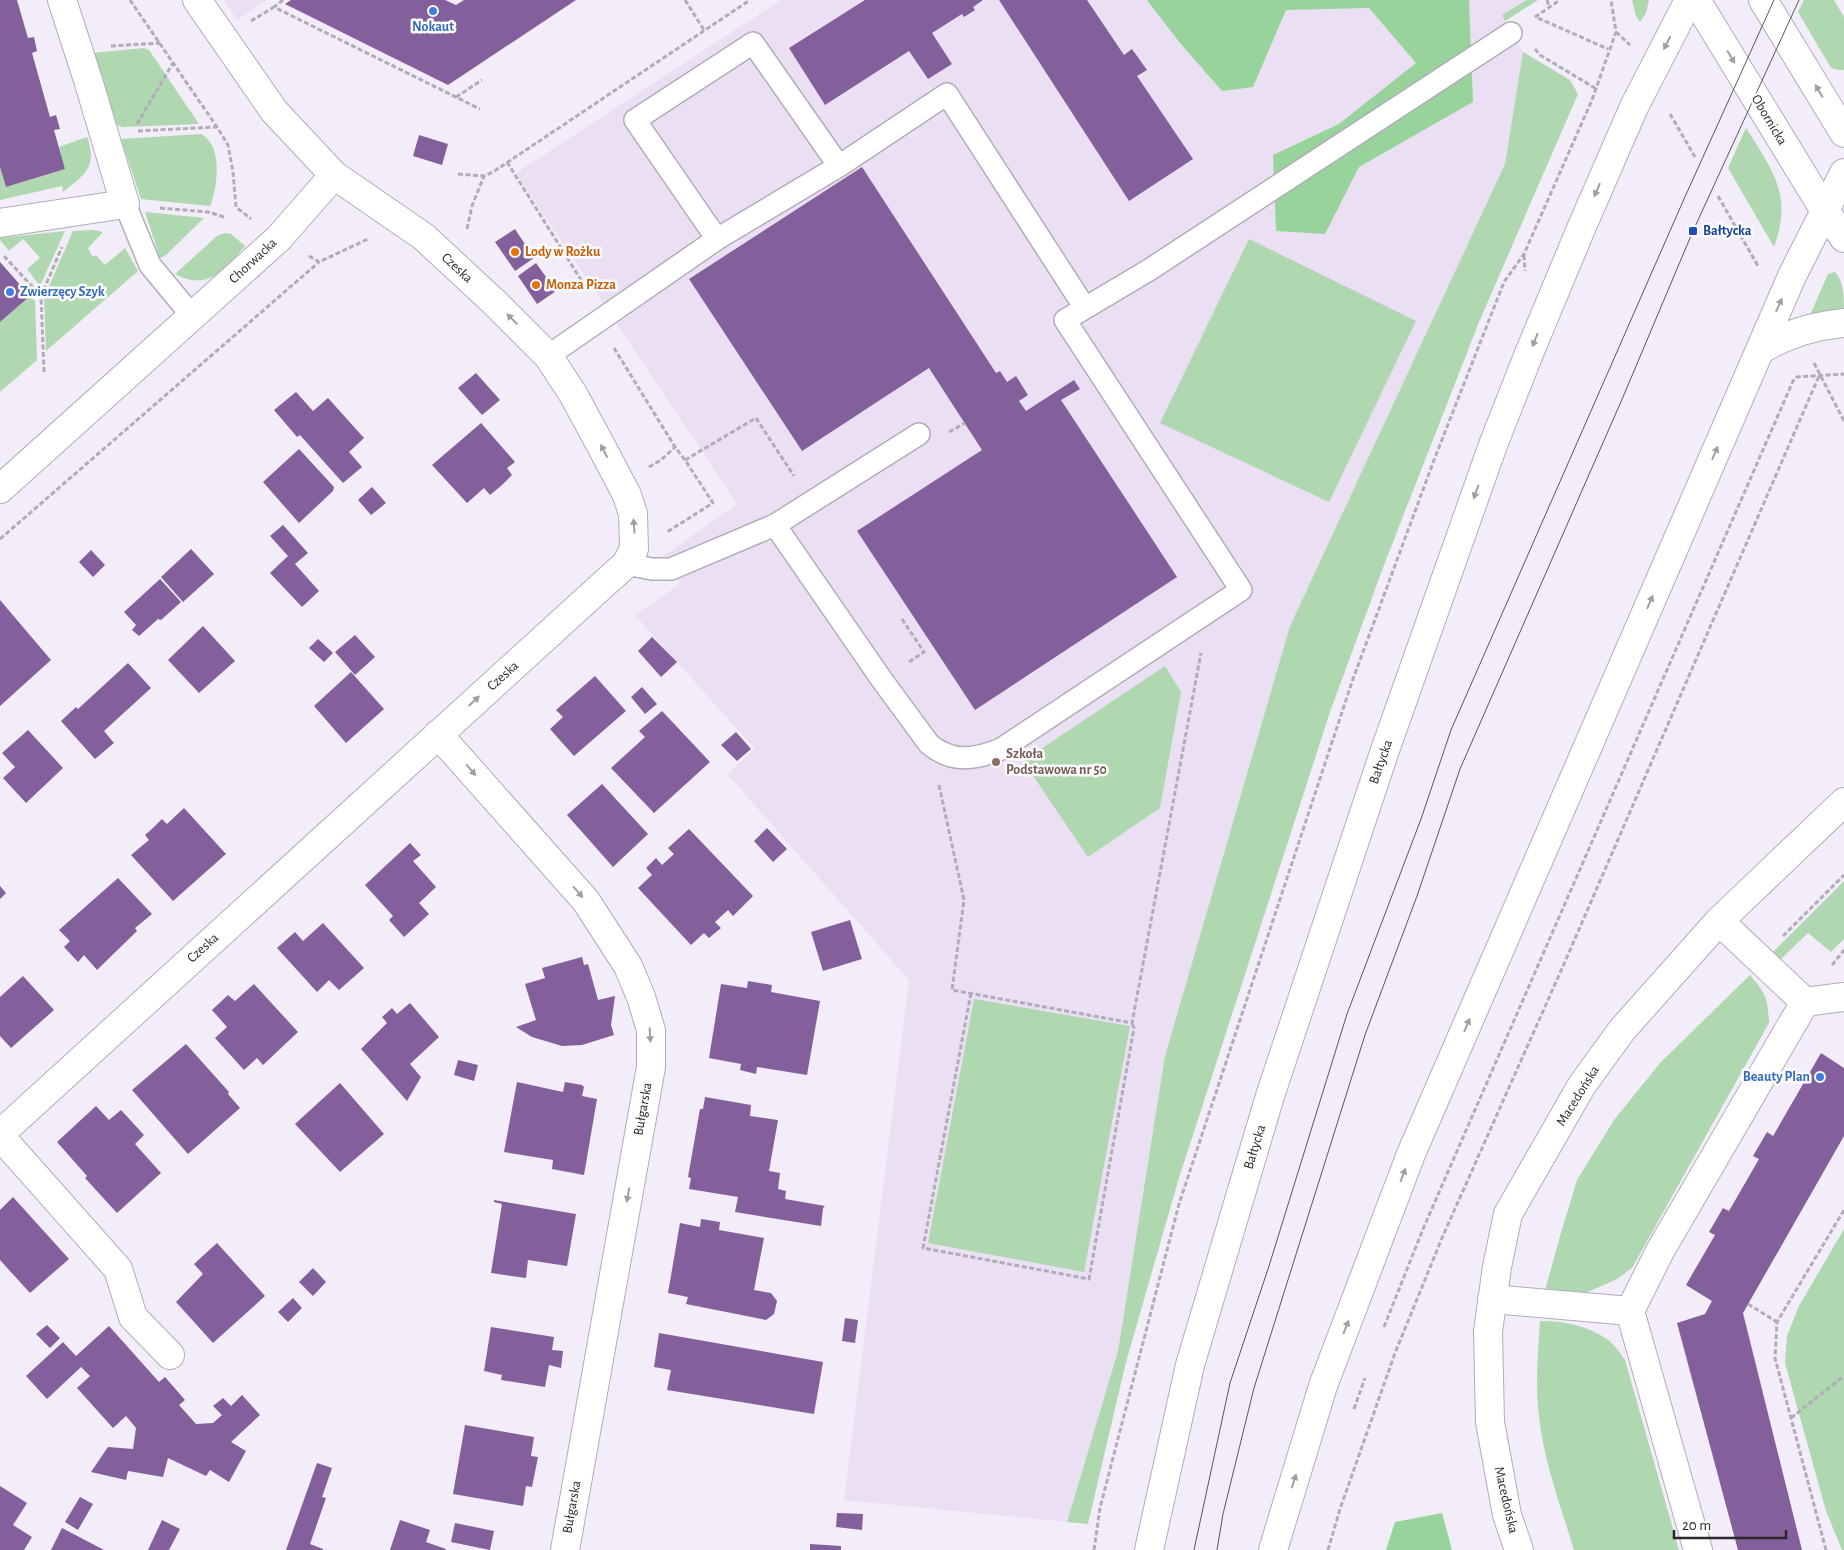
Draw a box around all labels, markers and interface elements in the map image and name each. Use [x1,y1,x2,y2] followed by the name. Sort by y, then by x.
[427,5,439,17] marker: Nokaut
[412,20,454,34] place label: Nokaut
[1663,36,1671,51] one-way arrow
[1726,50,1735,63] one-way arrow
[1814,84,1823,97] one-way arrow
[1749,92,1790,148] street label: Obornicka
[1593,183,1601,197] one-way arrow
[1703,224,1752,238] place label: Bałtycka
[1687,225,1699,237] marker: Bałtycka
[226,235,280,286] street label: Chorwacka
[525,245,601,259] place label: Lody w Rożku
[509,246,521,258] marker: Lody w Rożku
[439,250,476,286] street label: Czeska
[546,278,616,292] place label: Monza Pizza
[530,279,542,291] marker: Monza Pizza
[20,285,105,299] place label: Zwierzęcy Szyk
[4,286,16,298] marker: Zwierzęcy Szyk
[1776,298,1784,312] one-way arrow
[506,314,518,326] one-way arrow
[1530,333,1538,347] one-way arrow
[600,444,608,459] one-way arrow
[1711,445,1719,460] one-way arrow
[1472,484,1479,499] one-way arrow
[630,518,638,534] one-way arrow
[1647,595,1655,609] one-way arrow
[485,658,522,694] street label: Czeska
[468,695,480,707] one-way arrow
[1367,738,1395,786] street label: Bałtycka
[1006,747,1107,777] place label: Szkoła Podstawowa nr 50
[990,756,1002,768] marker: Szkoła Podstawowa nr 50
[465,763,476,776] one-way arrow
[572,885,584,897] one-way arrow
[185,930,222,966] street label: Czeska
[1463,1018,1471,1032] one-way arrow
[647,1027,655,1043] one-way arrow
[1554,1063,1602,1129] street label: Macedońska
[1743,1070,1810,1084] place label: Beauty Plan
[1814,1071,1826,1083] marker: Beauty Plan
[631,1081,655,1137] street label: Bułgarska
[1242,1123,1269,1171] street label: Bałtycka
[1400,1167,1407,1182] one-way arrow
[623,1188,631,1204] one-way arrow
[1342,1319,1350,1334] one-way arrow
[1492,1465,1521,1535] street label: Macedońska
[1291,1473,1299,1488] one-way arrow
[560,1479,584,1535] street label: Bułgarska
[1674,1508,1786,1540] scale bar
[1682,1518,1711,1533] text: 20 m

